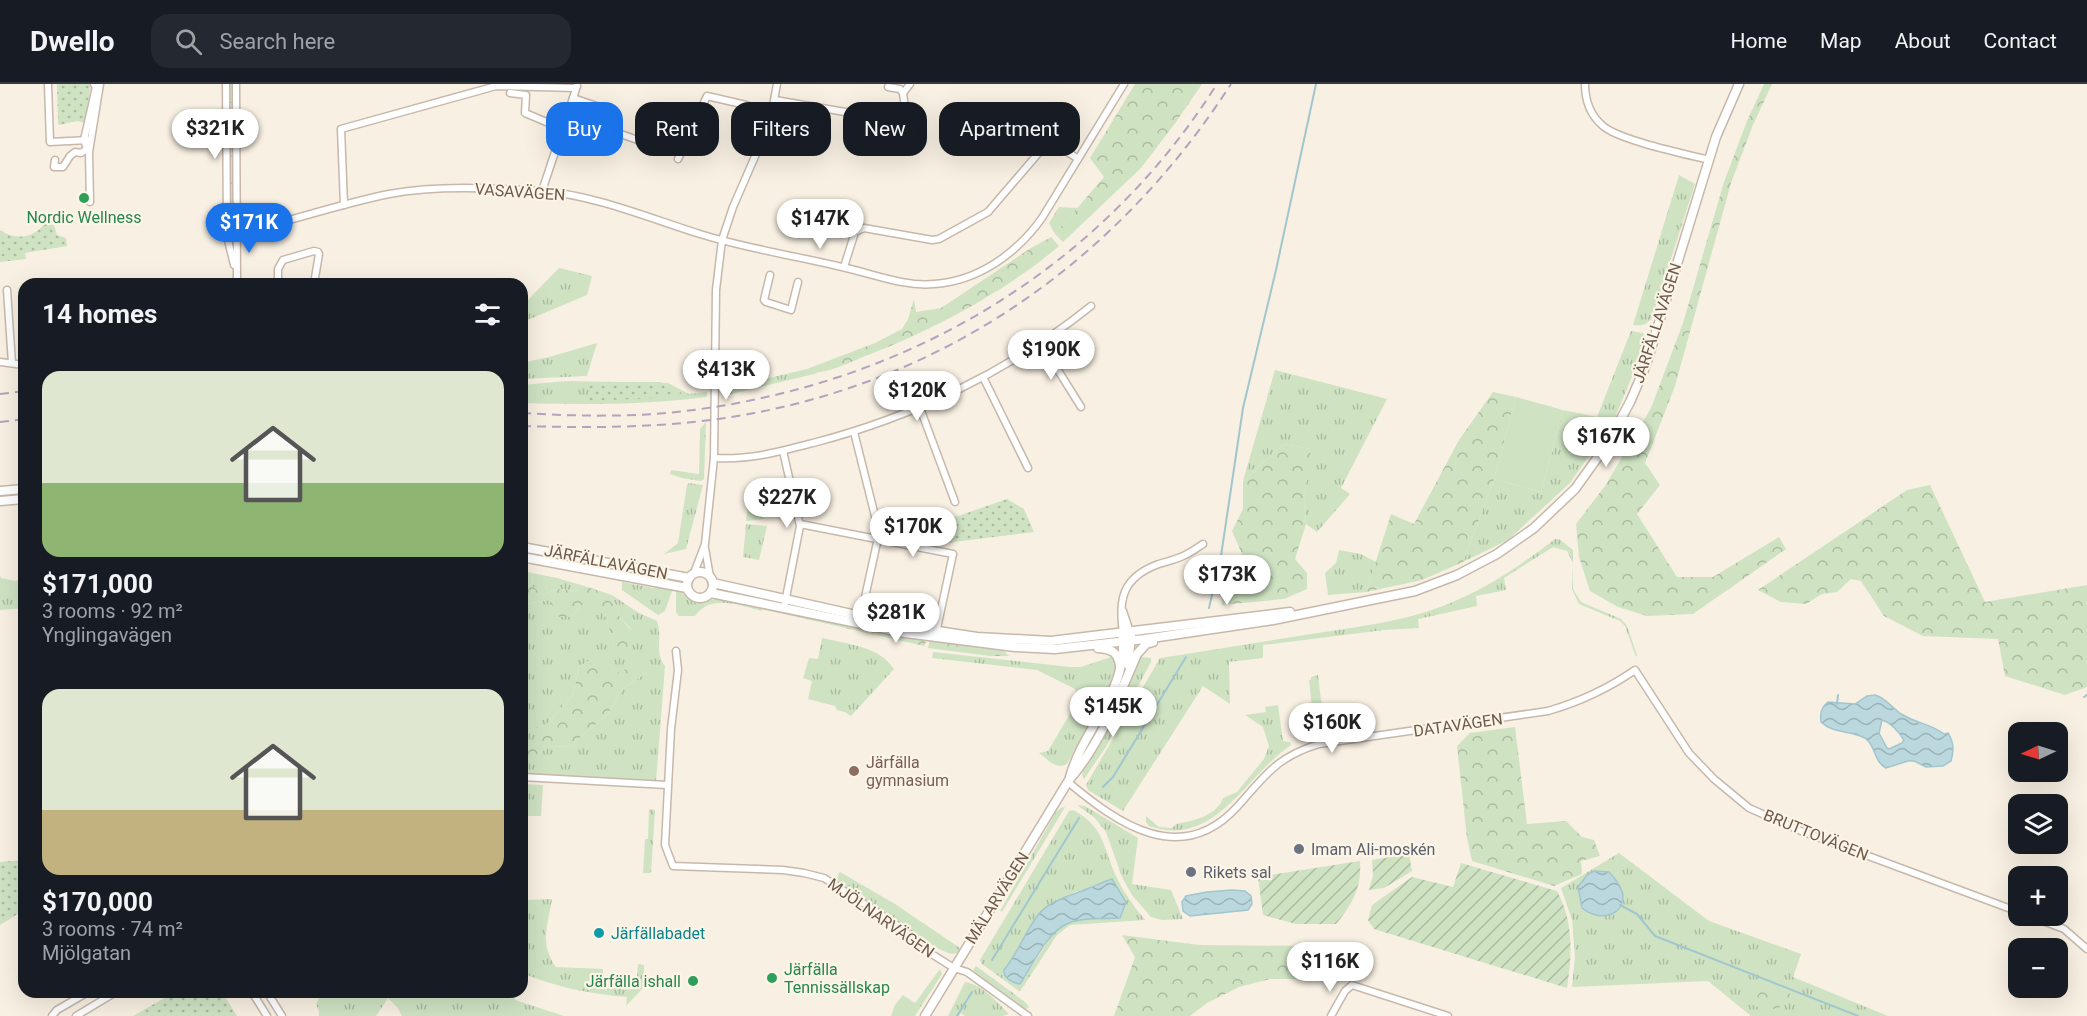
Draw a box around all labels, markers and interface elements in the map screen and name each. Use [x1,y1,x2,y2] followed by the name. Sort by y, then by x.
[151,14,571,68] search box
[30,25,115,58] text: Dwello
[172,25,205,58] icon: search
[220,29,335,54] text: Search here
[1731,29,1787,53] text: Home
[1820,29,1862,53] text: Map
[1895,29,1951,53] text: About
[1984,29,2057,53] text: Contact
[546,102,623,156] chip: Buy
[635,102,719,156] chip: Rent
[731,102,831,156] chip: Filters
[843,102,927,156] chip: New
[939,102,1080,156] chip: Apartment
[173,109,257,160] pin: $321K
[186,116,244,140] text: $321K
[474,179,566,205] street label: VASAVÄGEN
[77,191,91,205] marker: Nordic Wellness
[778,199,862,250] pin: $147K
[207,203,291,254] pin: $171K
[791,206,849,230] text: $147K
[26,208,142,227] place label: Nordic Wellness
[220,210,278,234] text: $171K
[1629,260,1685,386] street label: JÄRFÄLLAVÄGEN
[471,298,504,331] icon: filters
[42,299,157,329] text: 14 homes
[1009,330,1093,381] pin: $190K
[1022,337,1080,361] text: $190K
[684,350,768,401] pin: $413K
[697,357,755,381] text: $413K
[875,371,959,422] pin: $120K
[888,378,946,402] text: $120K
[219,410,327,518] icon: home
[1564,417,1648,468] pin: $167K
[1577,424,1635,448] text: $167K
[745,478,829,529] pin: $227K
[758,485,816,509] text: $227K
[871,507,955,558] pin: $170K
[884,514,942,538] text: $170K
[543,541,669,583] street label: JÄRFÄLLAVÄGEN
[1185,555,1269,606] pin: $173K
[1198,562,1256,586] text: $173K
[42,569,153,599] text: $171,000
[854,593,938,644] pin: $281K
[42,599,183,623] text: 3 rooms · 92 m²
[867,600,925,624] text: $281K
[42,623,172,647] text: Ynglingavägen
[1071,687,1155,738] pin: $145K
[1084,694,1142,718] text: $145K
[1290,703,1374,754] pin: $160K
[1412,709,1504,741] street label: DATAVÄGEN
[1303,710,1361,734] text: $160K
[2008,722,2068,782] north arrow
[2008,722,2068,998] map controls
[219,728,327,836] icon: home
[866,753,949,790] place label: Järfälla gymnasium
[847,764,861,778] marker: Järfälla gymnasium
[2008,794,2068,854] button: layers
[1761,805,1871,865] street label: BRUTTOVÄGEN
[1311,840,1435,859] place label: Imam Ali-moskén
[1292,842,1306,856] marker: Imam Ali-moskén
[961,849,1033,947] street label: MÄLARVÄGEN
[1203,863,1272,882] place label: Rikets sal
[1184,865,1198,879] marker: Rikets sal
[2008,866,2068,926] button: +
[824,874,938,962] street label: MJÖLNARVÄGEN
[42,887,153,917] text: $170,000
[42,917,183,941] text: 3 rooms · 74 m²
[611,924,705,943] place label: Järfällabadet
[592,926,606,940] marker: Järfällabadet
[2008,938,2068,998] button: −
[42,941,131,965] text: Mjölgatan
[1288,942,1372,993] pin: $116K
[1301,949,1359,973] text: $116K
[784,960,890,997] place label: Järfälla Tennissällskap
[765,971,779,985] marker: Järfälla Tennissällskap
[586,972,681,991] place label: Järfälla ishall
[686,974,700,988] marker: Järfälla ishall

